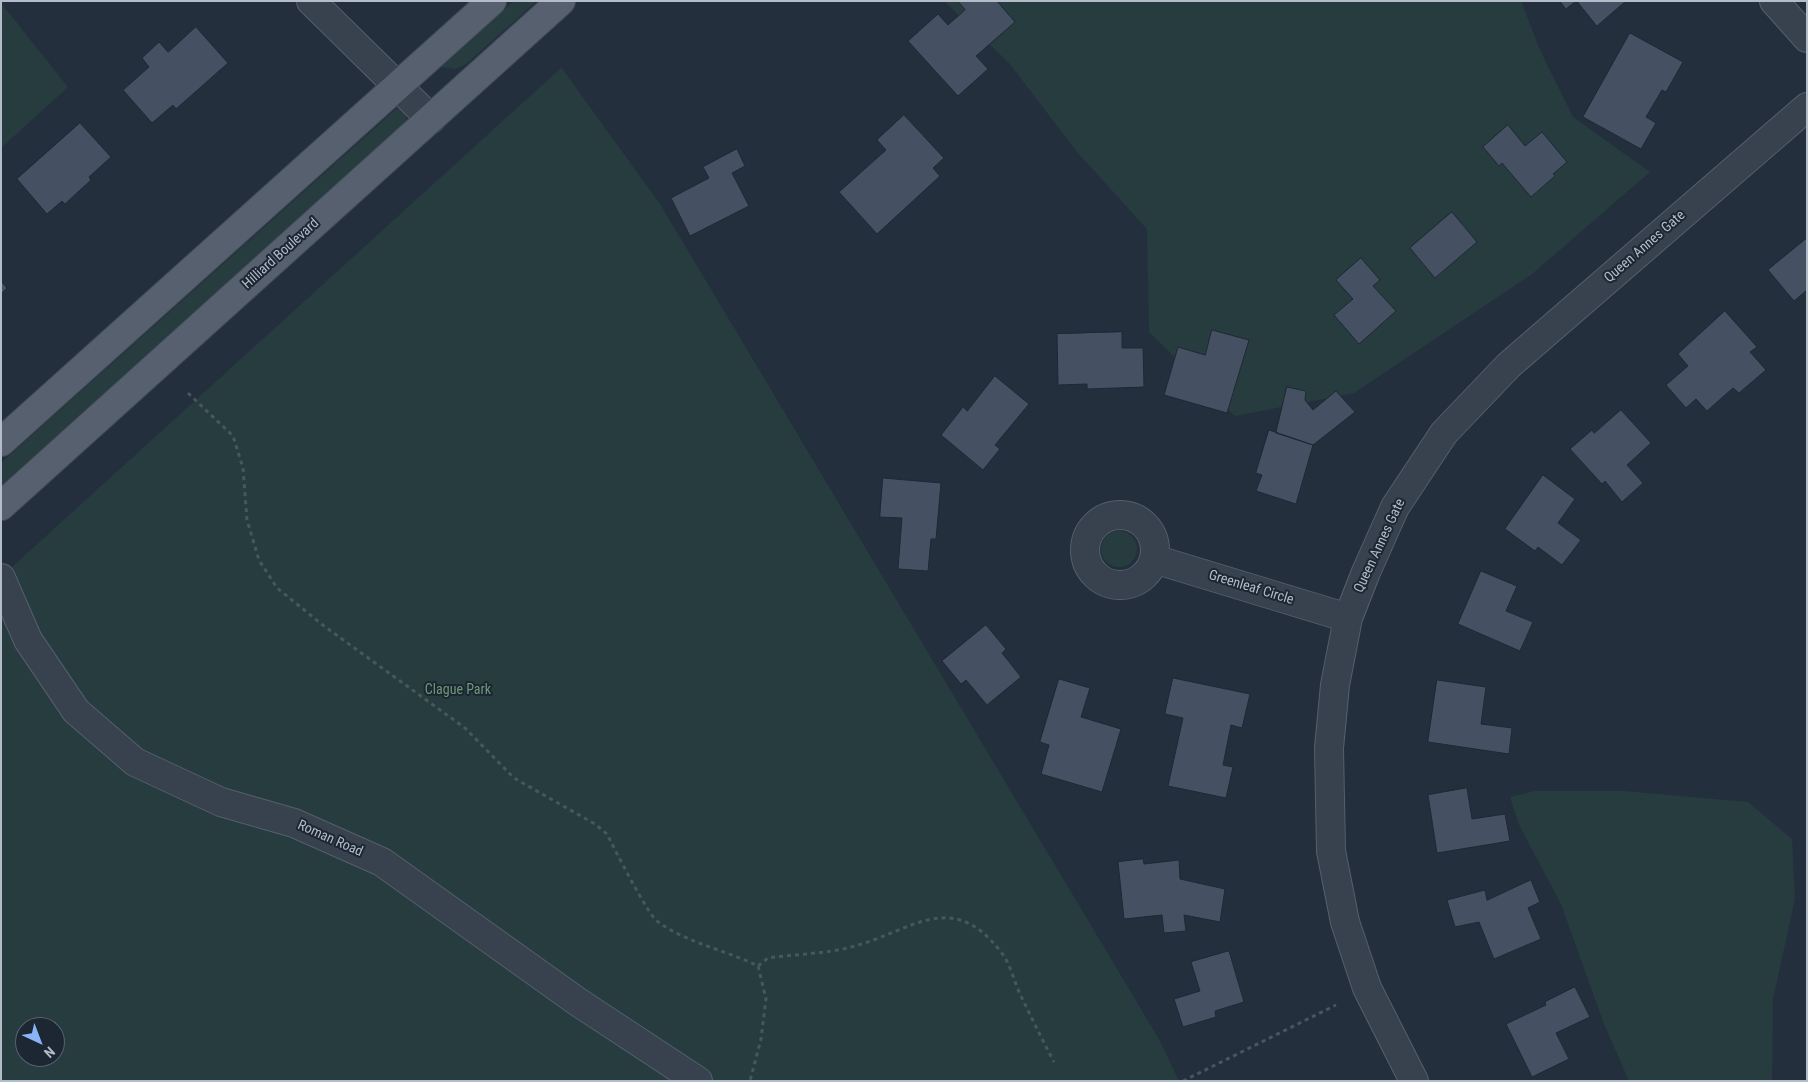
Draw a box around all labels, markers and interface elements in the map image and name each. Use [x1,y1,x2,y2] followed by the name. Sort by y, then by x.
[1601,207,1689,287] street label: Queen Annes Gate
[239,215,323,293] street label: Hilliard Boulevard
[1351,496,1409,596] street label: Queen Annes Gate
[1206,567,1296,609] street label: Greenleaf Circle
[425,682,491,698] park label: Clague Park
[295,817,365,861] street label: Roman Road
[15,1017,65,1067] north arrow
[41,1043,58,1061] text: N

